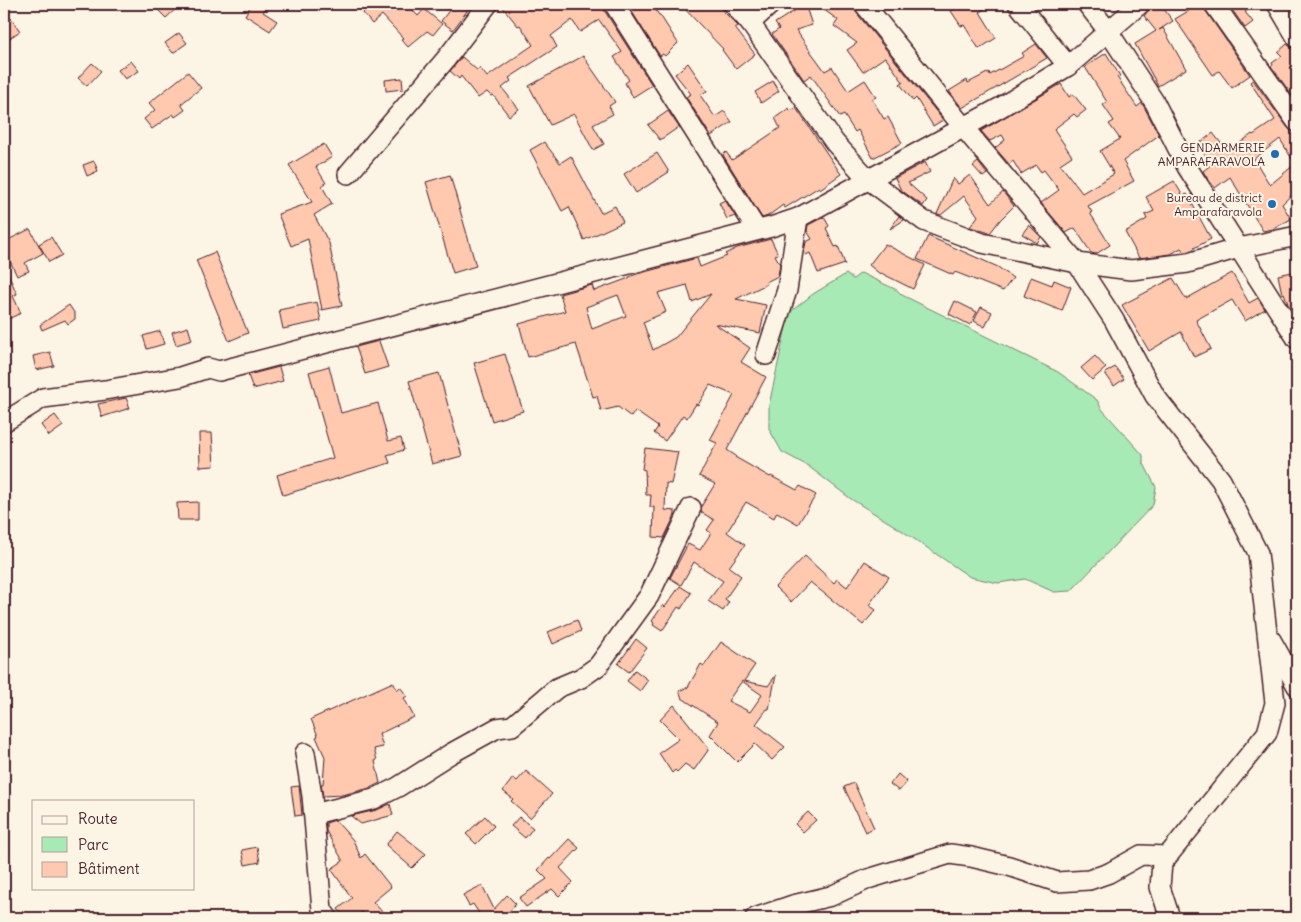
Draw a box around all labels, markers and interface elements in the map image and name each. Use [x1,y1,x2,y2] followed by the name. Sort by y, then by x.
[1158,140,1265,169] place label: GENDARMERIE AMPARAFARAVOLA
[1269,148,1281,160] marker: GENDARMERIE AMPARAFARAVOLA
[1166,190,1262,219] place label: Bureau de district Amparafaravola
[1266,198,1278,210] marker: Bureau de district Amparafaravola
[32,800,195,890] legend
[78,809,118,828] text: Route
[78,835,109,854] text: Parc
[78,859,140,878] text: Bâtiment

